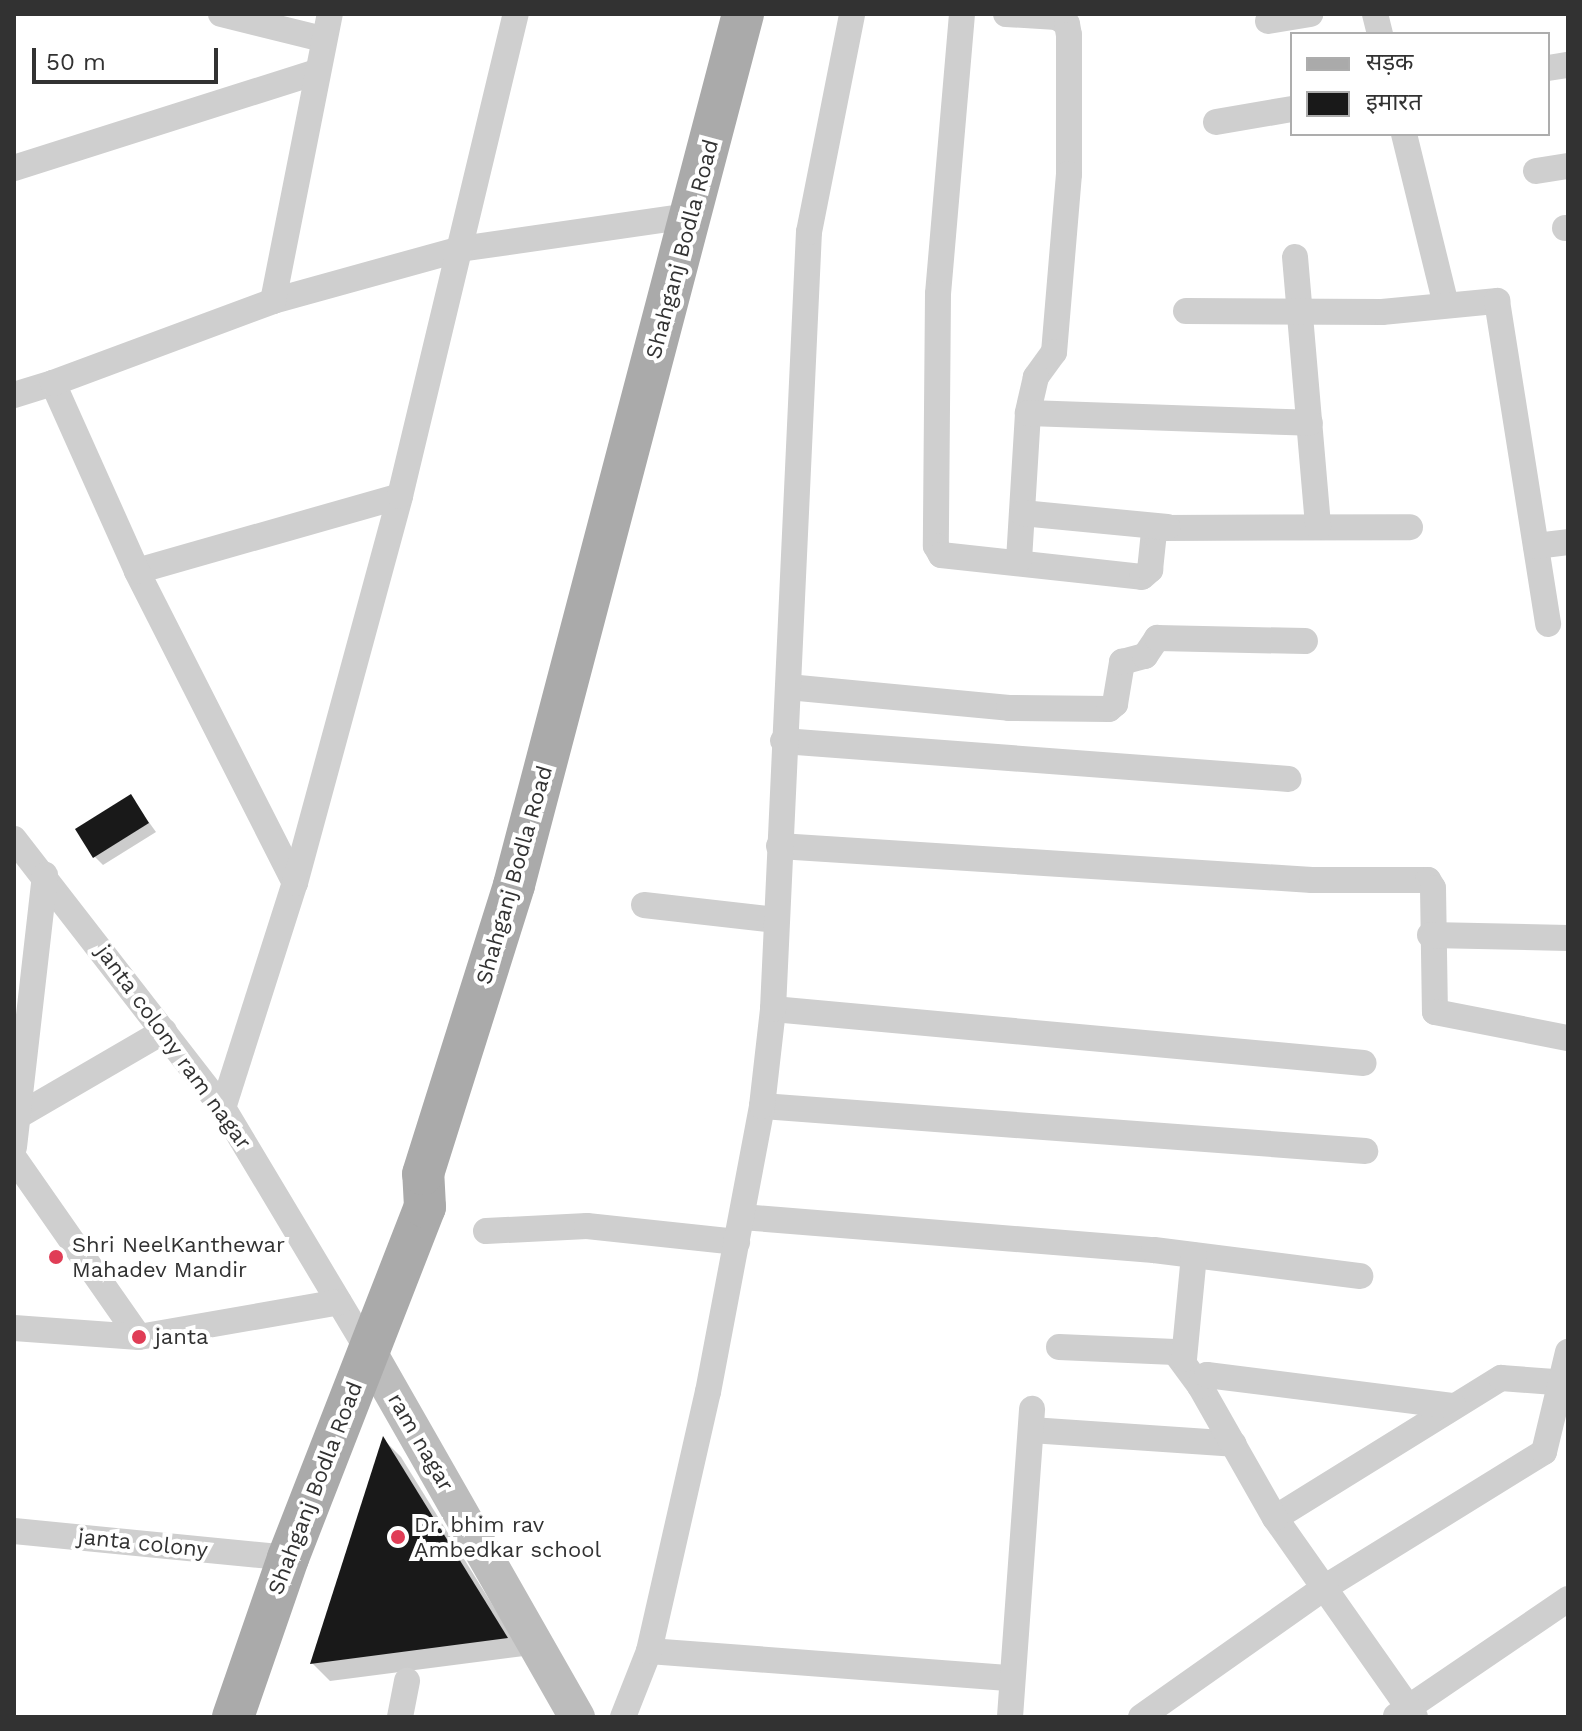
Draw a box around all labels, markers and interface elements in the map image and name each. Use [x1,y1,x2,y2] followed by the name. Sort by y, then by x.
[36,32,222,82] scale bar
[1290,32,1550,136] legend
[46,48,106,76] text: 50 m
[1366,48,1414,76] text: सड़क
[1366,88,1422,116] text: इमारत
[640,136,724,362] street label: Shahganj Bodla Road
[470,762,558,988] street label: Shahganj Bodla Road
[91,939,257,1155] street label: janta colony ram nagar
[72,1231,285,1282] place label: Shri NeelKanthewar Mahadev Mandir
[47,1248,65,1266] marker: Shri NeelKanthewar Mahadev Mandir
[155,1324,208,1350] place label: janta
[130,1328,148,1346] marker: janta
[262,1377,368,1599] street label: Shahganj Bodla Road
[382,1388,460,1496] street label: ram nagar
[414,1511,602,1562] place label: Dr. bhim rav Ambedkar school
[76,1523,210,1563] street label: janta colony
[389,1528,407,1546] marker: Dr. bhim rav Ambedkar school

